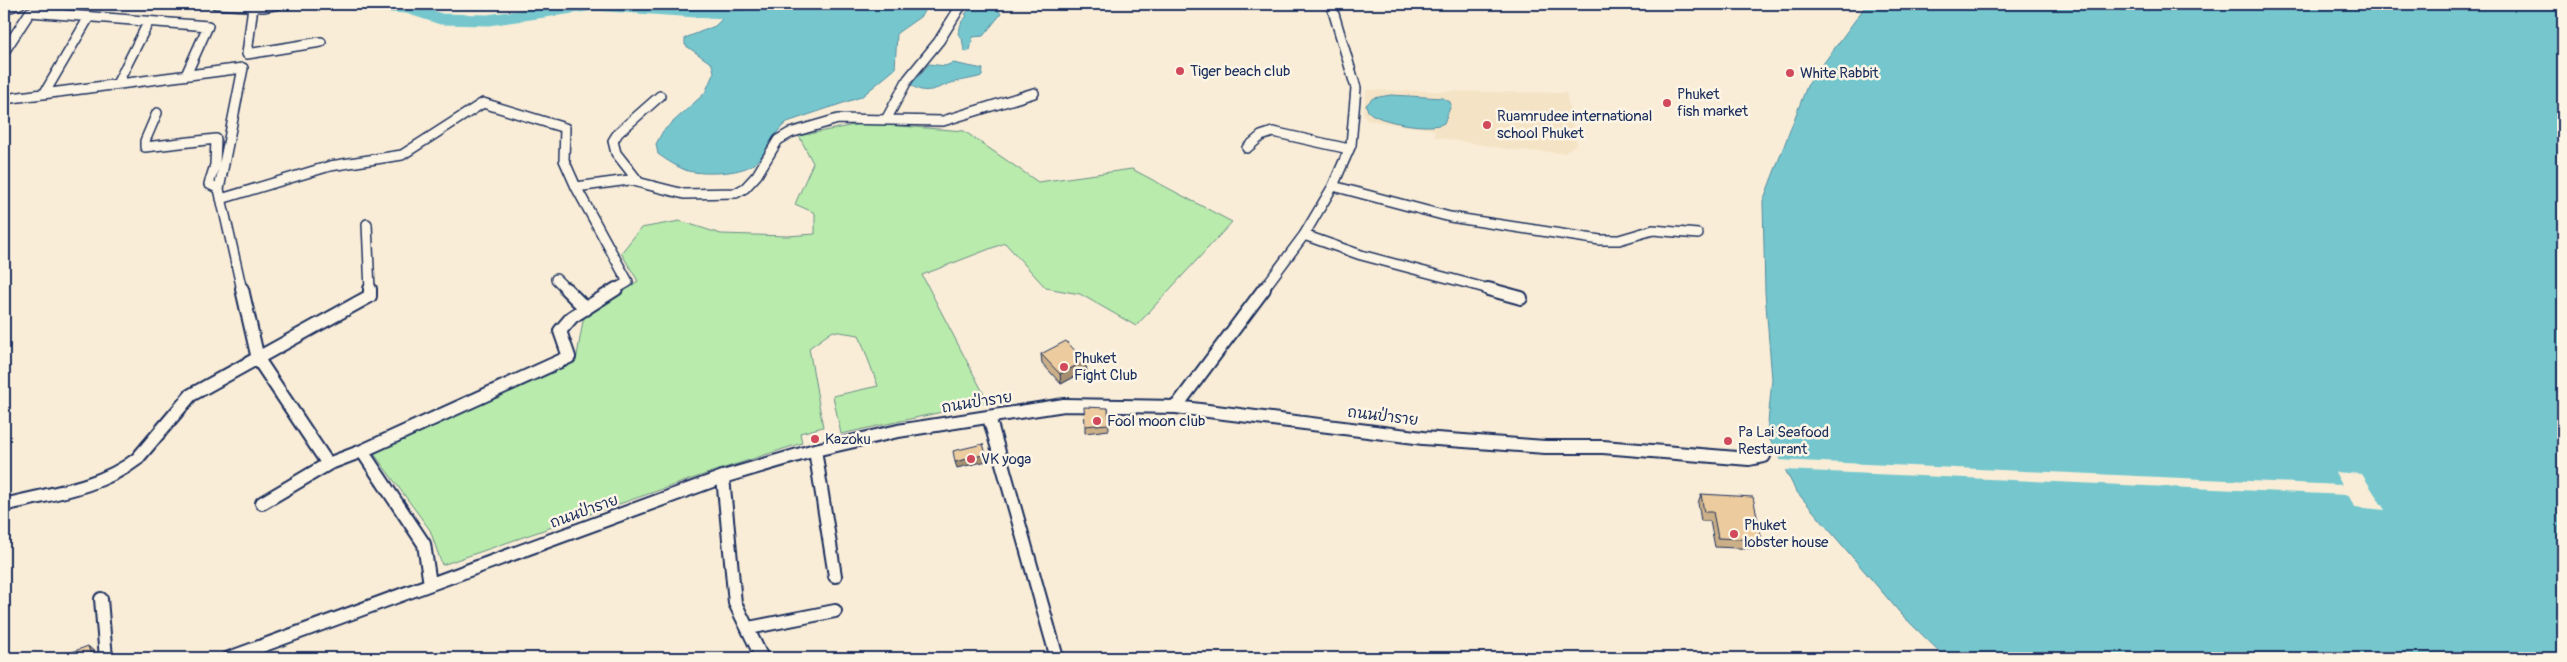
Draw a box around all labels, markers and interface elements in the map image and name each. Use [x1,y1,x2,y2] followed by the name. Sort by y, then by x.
[1190,62,1290,81] place label: Tiger beach club
[1800,64,1879,83] place label: White Rabbit
[1174,65,1186,77] marker: Tiger beach club
[1784,67,1796,79] marker: White Rabbit
[1677,85,1749,121] place label: Phuket fish market
[1661,97,1673,109] marker: Phuket fish market
[1497,107,1652,143] place label: Ruamrudee international school Phuket
[1481,119,1493,131] marker: Ruamrudee international school Phuket
[1074,349,1137,385] place label: Phuket Fight Club
[1058,361,1070,373] marker: Phuket Fight Club
[940,387,1014,417] street label: ถนนป่าราย
[1346,402,1420,430] street label: ถนนป่าราย
[1107,412,1205,431] place label: Fool moon club
[1091,415,1103,427] marker: Fool moon club
[1738,423,1829,459] place label: Pa Lai Seafood Restaurant
[825,430,871,449] place label: Kazoku
[809,433,821,445] marker: Kazoku
[1722,435,1734,447] marker: Pa Lai Seafood Restaurant
[981,450,1031,469] place label: VK yoga
[965,453,977,465] marker: VK yoga
[547,489,621,533] street label: ถนนป่าราย
[1744,516,1829,552] place label: Phuket lobster house
[1728,528,1740,540] marker: Phuket lobster house

